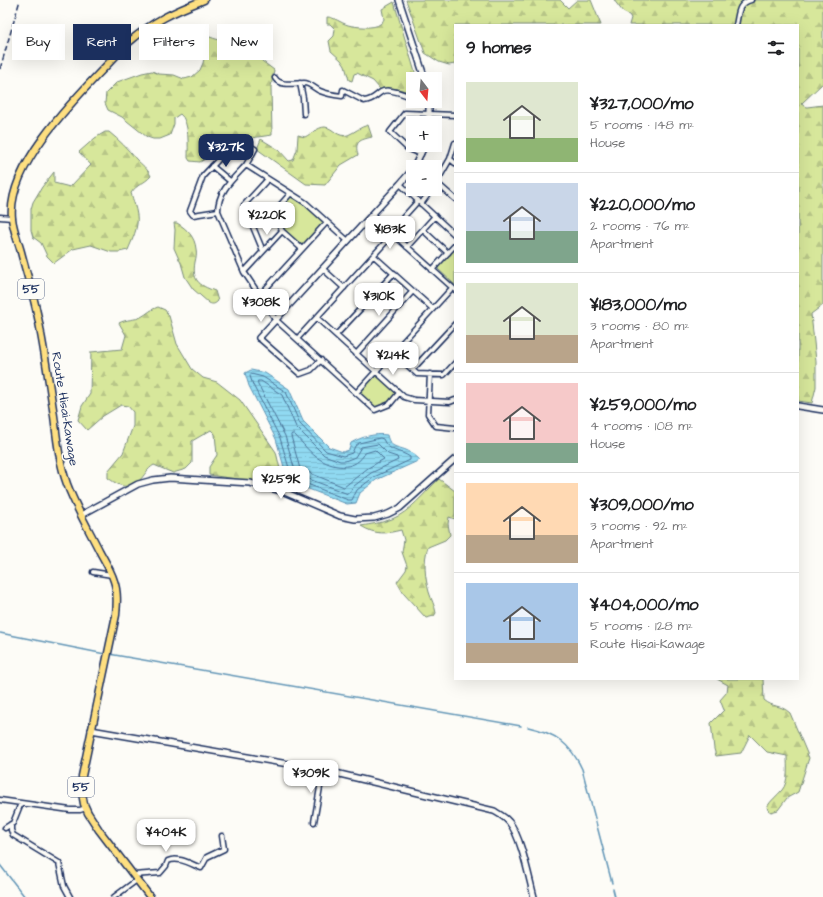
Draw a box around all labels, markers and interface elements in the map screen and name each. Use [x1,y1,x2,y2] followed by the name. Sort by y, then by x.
[12,24,65,60] chip: Buy
[73,24,131,60] chip: Rent
[139,24,209,60] chip: Filters
[217,24,273,60] chip: New
[466,36,531,60] text: 9 homes
[765,37,787,59] icon: filters
[406,72,442,108] north arrow
[406,72,442,196] map controls
[590,92,694,116] text: ¥327,000/mo
[498,98,546,146] icon: home
[406,116,442,152] button: +
[590,116,694,134] text: 5 rooms · 148 m²
[198,134,254,168] pin: ¥327K
[590,134,625,152] text: House
[208,138,244,156] text: ¥327K
[406,160,442,196] button: −
[590,193,695,217] text: ¥220,000/mo
[498,199,546,247] icon: home
[239,202,295,236] pin: ¥220K
[248,206,286,224] text: ¥220K
[362,216,418,250] pin: ¥183K
[590,217,690,235] text: 2 rooms · 76 m²
[374,220,406,238] text: ¥183K
[590,235,654,253] text: Apartment
[18,279,44,299] road number: 55
[351,283,407,317] pin: ¥310K
[363,287,395,305] text: ¥310K
[233,289,289,323] pin: ¥308K
[242,293,280,311] text: ¥308K
[590,293,687,317] text: ¥183,000/mo
[498,299,546,347] icon: home
[590,317,689,335] text: 3 rooms · 80 m²
[590,335,654,353] text: Apartment
[365,342,421,376] pin: ¥214K
[377,346,409,364] text: ¥214K
[46,351,83,467] street label: Route Hisai-Kawage
[590,393,696,417] text: ¥259,000/mo
[498,399,546,447] icon: home
[590,417,693,435] text: 4 rooms · 108 m²
[590,435,625,453] text: House
[253,466,309,500] pin: ¥259K
[262,470,300,488] text: ¥259K
[590,493,694,517] text: ¥309,000/mo
[498,499,546,547] icon: home
[590,517,688,535] text: 3 rooms · 92 m²
[590,535,654,553] text: Apartment
[590,593,699,617] text: ¥404,000/mo
[498,599,546,647] icon: home
[590,617,693,635] text: 5 rooms · 128 m²
[590,635,705,653] text: Route Hisai-Kawage
[283,760,339,794] pin: ¥309K
[292,764,330,782] text: ¥309K
[68,777,94,797] road number: 55
[138,819,194,853] pin: ¥404K
[146,823,186,841] text: ¥404K

